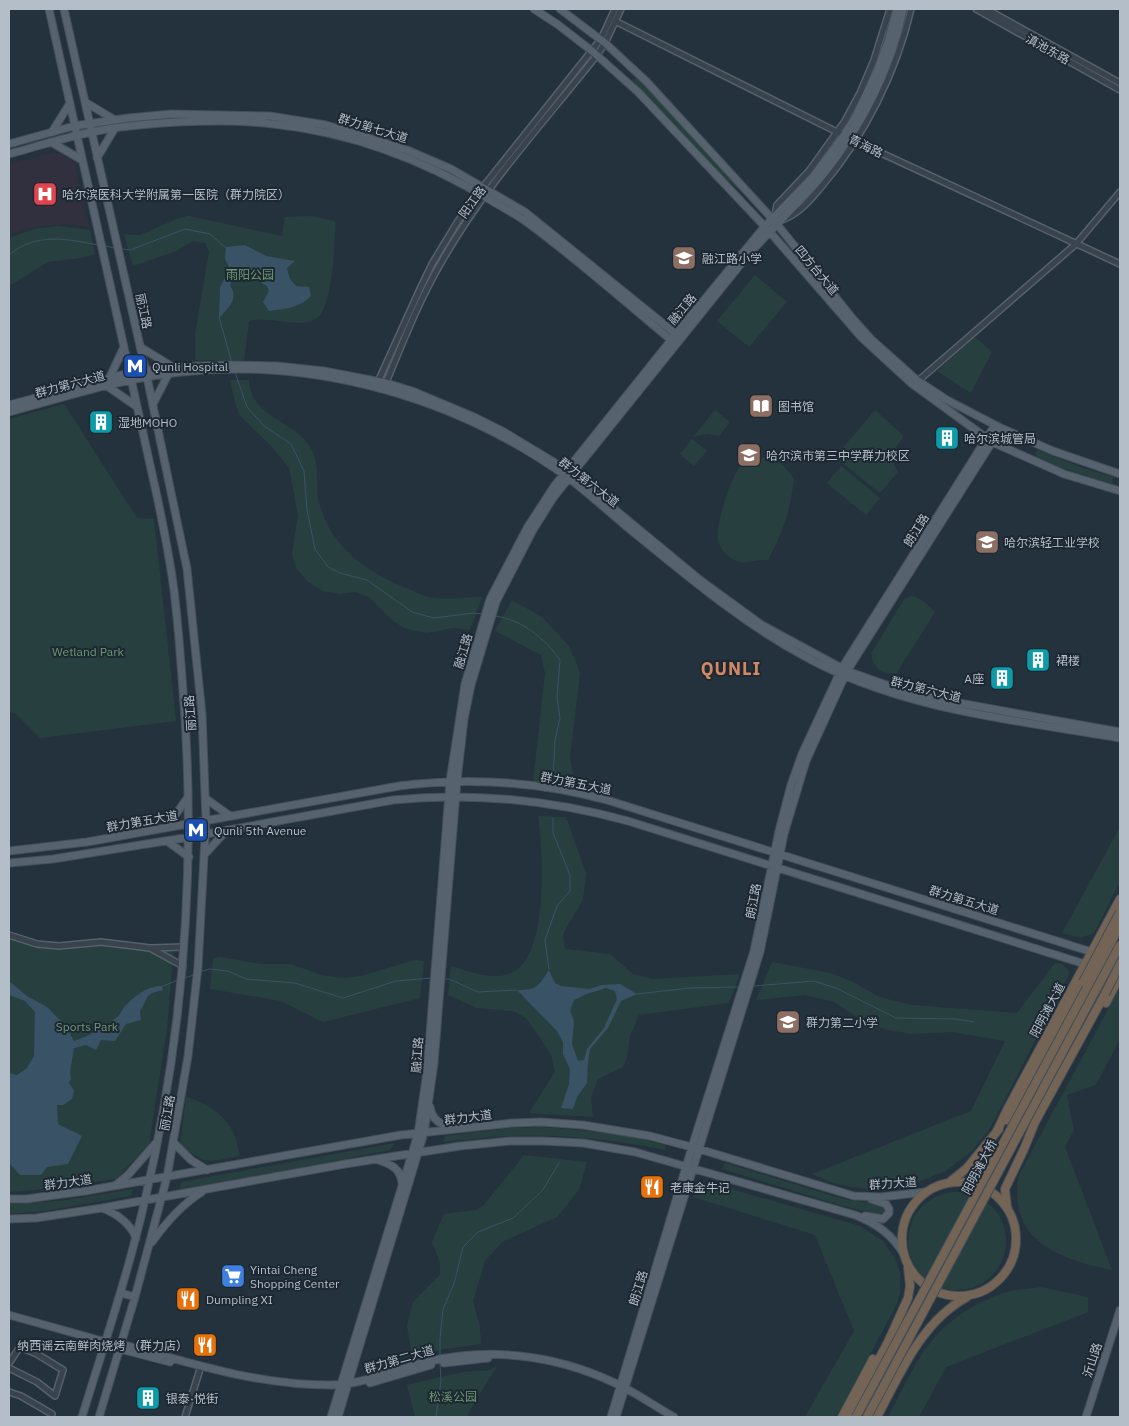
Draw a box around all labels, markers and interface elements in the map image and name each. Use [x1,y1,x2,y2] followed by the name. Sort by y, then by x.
[1023,31,1073,67] street label: 滇池东路
[336,110,410,146] street label: 群力第七大道
[847,131,885,161] street label: 青海路
[32,181,58,207] hospital icon: 哈尔滨医科大学附属第一医院（群力院区）
[455,183,489,221] street label: 阳江路
[62,187,290,202] place label: 哈尔滨医科大学附属第一医院（群力院区）
[792,242,842,298] street label: 四方台大道
[671,245,697,271] school or university icon: 融江路小学
[702,251,762,266] place label: 融江路小学
[226,267,274,282] park label: 雨阳公园
[665,290,699,328] street label: 融江路
[133,292,155,330] street label: 丽江路
[122,353,148,379] metro station icon: Qunli Hospital
[152,359,228,374] place label: Qunli Hospital
[33,367,107,401] street label: 群力第六大道
[748,393,774,419] library icon: 图书馆
[778,399,814,414] place label: 图书馆
[88,409,114,435] building icon: 湿地MOHO
[118,415,177,430] place label: 湿地MOHO
[934,425,960,451] building icon: 哈尔滨城管局
[964,431,1036,446] place label: 哈尔滨城管局
[736,442,762,468] school or university icon: 哈尔滨市第三中学群力校区
[766,448,910,463] place label: 哈尔滨市第三中学群力校区
[556,454,622,510] street label: 群力第六大道
[900,511,932,549] street label: 朗江路
[974,529,1000,555] school or university icon: 哈尔滨轻工业学校
[1004,535,1100,550] place label: 哈尔滨轻工业学校
[451,632,475,670] street label: 融江路
[52,644,125,659] park label: Wetland Park
[1025,647,1051,673] building icon: 裙楼
[1056,653,1080,668] place label: 裙楼
[701,657,761,680] district label: QUNLI
[989,665,1015,691] building icon: A座
[964,671,984,686] place label: A座
[889,673,963,705] street label: 群力第六大道
[181,695,199,731] street label: 丽江路
[539,769,613,797] street label: 群力第五大道
[105,807,179,835] street label: 群力第五大道
[183,817,209,843] metro station icon: Qunli 5th Avenue
[214,823,307,838] place label: Qunli 5th Avenue
[742,882,764,920] street label: 朗江路
[927,882,1001,918] street label: 群力第五大道
[1026,980,1068,1040] street label: 阳明滩大道
[775,1009,801,1035] school or university icon: 群力第二小学
[806,1015,878,1030] place label: 群力第二小学
[56,1019,119,1034] park label: Sports Park
[408,1037,426,1073] street label: 融江路
[156,1094,178,1132] street label: 丽江路
[443,1107,493,1127] street label: 群力大道
[958,1137,1000,1197] street label: 阳明滩大桥
[43,1171,93,1193] street label: 群力大道
[639,1174,665,1200] restaurant icon: 老康金牛记
[869,1174,917,1192] street label: 群力大道
[670,1180,730,1195] place label: 老康金牛记
[250,1262,340,1291] place label: Yintai Cheng Shopping Center
[220,1263,246,1289] supermarket icon: Yintai Cheng Shopping Center
[626,1269,650,1307] street label: 朗江路
[175,1286,201,1312] restaurant icon: Dumpling XI
[206,1292,273,1307] place label: Dumpling XI
[192,1332,218,1358] restaurant icon: 纳西谣云南鲜肉烧烤 （群力店）
[17,1338,188,1353] place label: 纳西谣云南鲜肉烧烤 （群力店）
[1079,1341,1105,1379] street label: 沂山路
[362,1342,436,1376] street label: 群力第二大道
[135,1385,161,1411] building icon: 银泰·悦街
[429,1389,477,1404] park label: 松溪公园
[166,1391,218,1406] place label: 银泰·悦街

